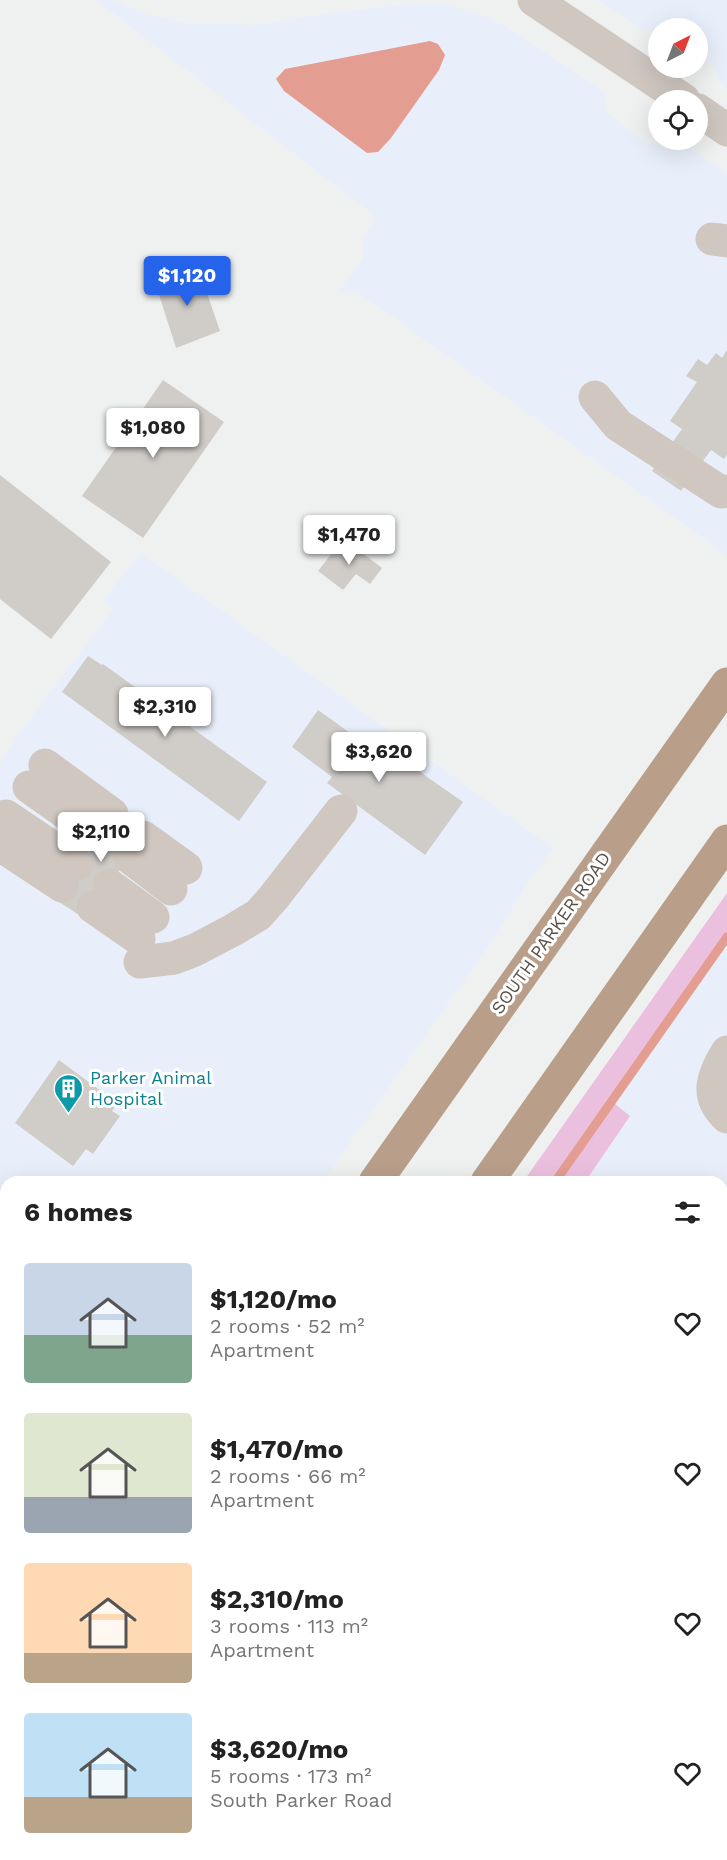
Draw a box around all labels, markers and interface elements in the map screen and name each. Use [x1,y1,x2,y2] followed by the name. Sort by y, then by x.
[648,18,708,78] north arrow
[648,18,708,150] map controls
[648,90,708,150] button: locate
[138,256,236,307] pin: $1,120
[158,263,216,287] text: $1,120
[104,408,202,459] pin: $1,080
[120,415,186,439] text: $1,080
[300,515,398,566] pin: $1,470
[317,522,381,546] text: $1,470
[116,687,214,738] pin: $2,310
[133,694,197,718] text: $2,310
[330,732,428,783] pin: $3,620
[345,739,413,763] text: $3,620
[52,812,150,863] pin: $2,110
[72,819,130,843] text: $2,110
[487,848,615,1018] street label: SOUTH PARKER ROAD
[90,1067,212,1109] place label: Parker Animal Hospital
[53,1072,85,1114] building icon: Parker Animal Hospital
[671,1196,704,1229] icon: filters
[24,1197,133,1227] text: 6 homes
[210,1284,337,1314] text: $1,120/mo
[72,1287,144,1359] icon: home
[671,1307,704,1340] icon: heart
[210,1314,365,1338] text: 2 rooms · 52 m²
[210,1338,314,1362] text: Apartment
[210,1434,343,1464] text: $1,470/mo
[72,1437,144,1509] icon: home
[671,1457,704,1490] icon: heart
[210,1464,366,1488] text: 2 rooms · 66 m²
[210,1488,314,1512] text: Apartment
[210,1584,344,1614] text: $2,310/mo
[72,1587,144,1659] icon: home
[671,1607,704,1640] icon: heart
[210,1614,368,1638] text: 3 rooms · 113 m²
[210,1638,314,1662] text: Apartment
[210,1734,348,1764] text: $3,620/mo
[72,1737,144,1809] icon: home
[671,1757,704,1790] icon: heart
[210,1764,372,1788] text: 5 rooms · 173 m²
[210,1788,392,1812] text: South Parker Road

